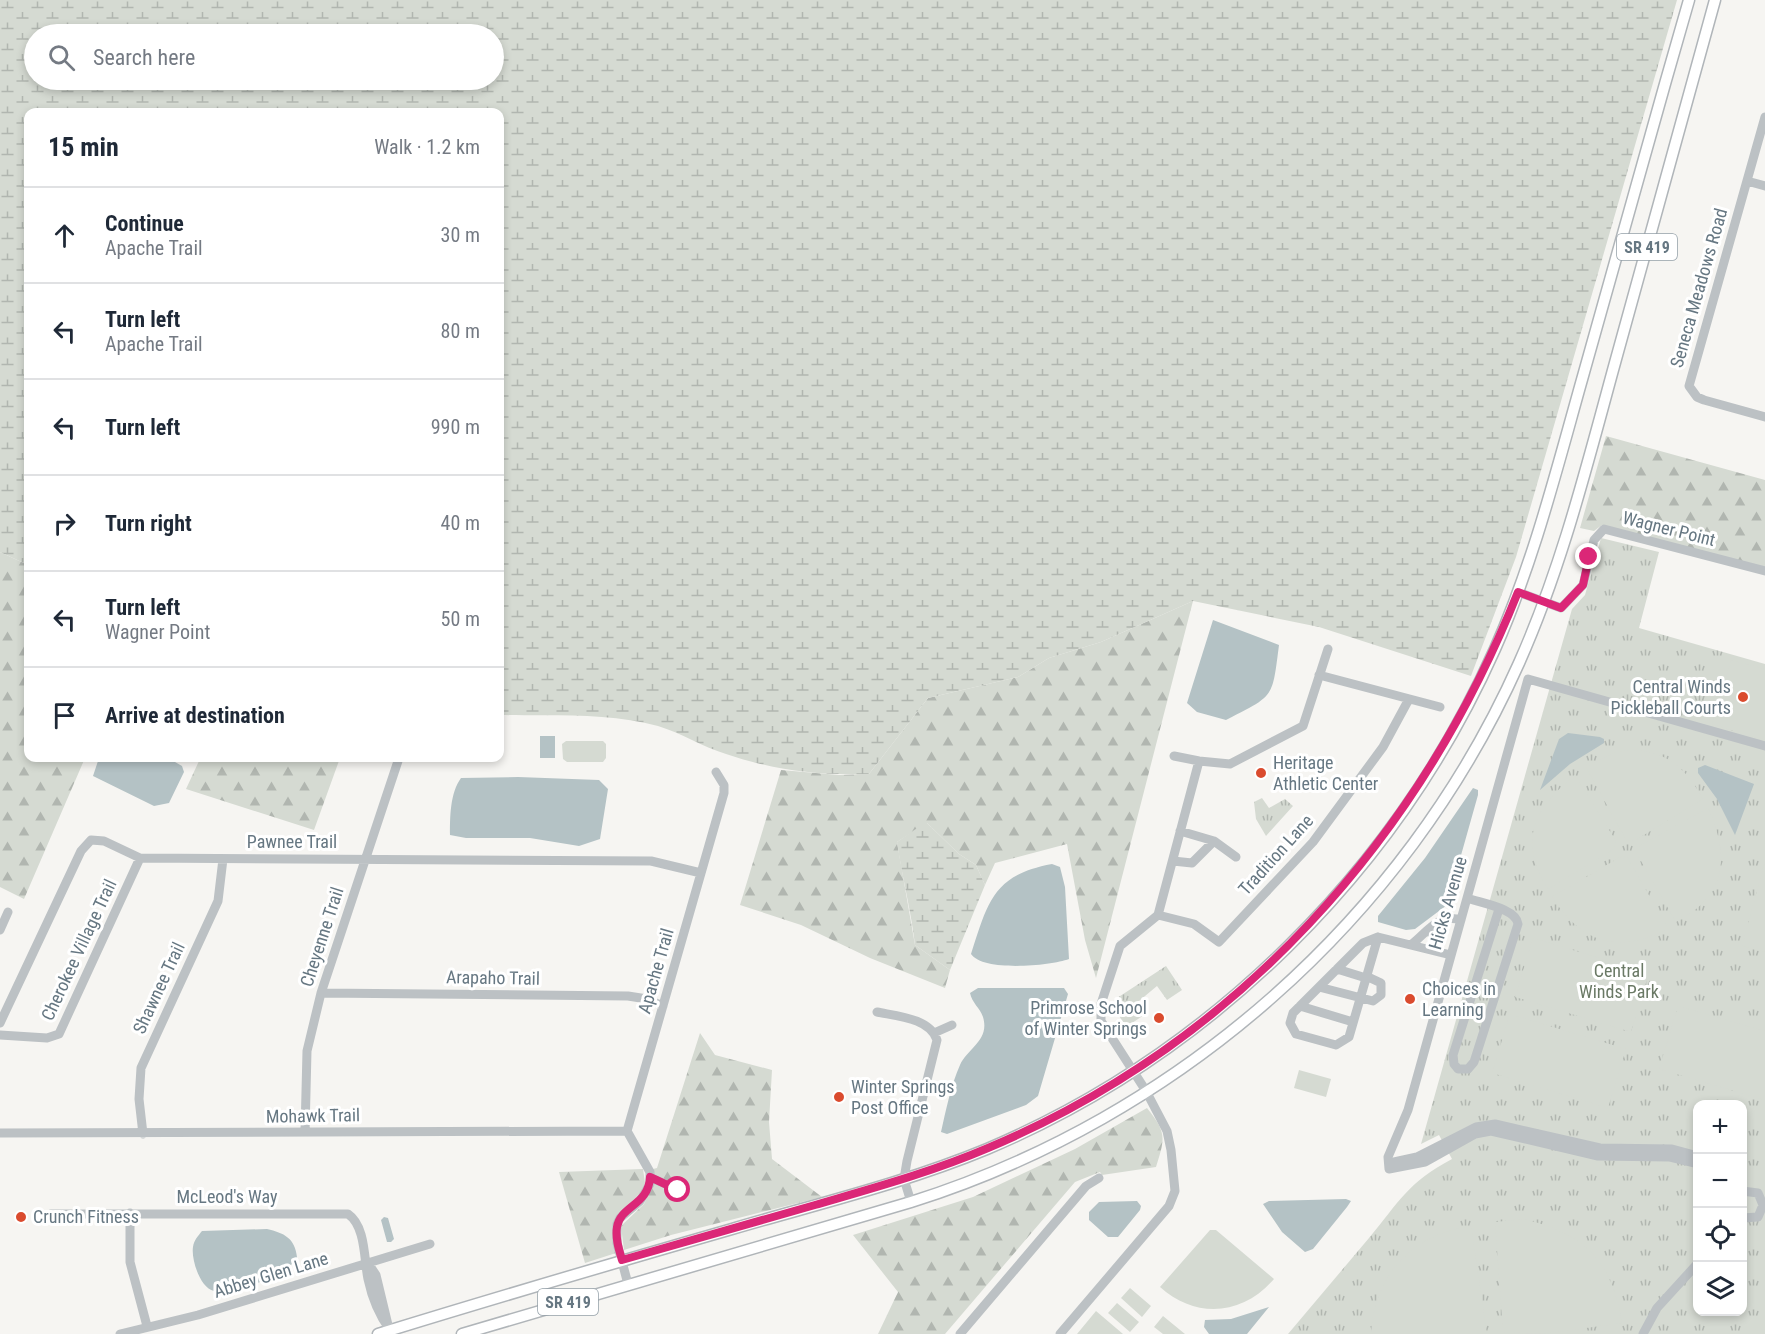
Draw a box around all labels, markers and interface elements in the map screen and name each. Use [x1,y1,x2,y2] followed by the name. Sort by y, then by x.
[24,24,504,90] search box
[45,41,78,74] icon: search
[93,45,195,70] text: Search here
[48,132,119,162] text: 15 min
[374,135,480,159] text: Walk · 1.2 km
[1666,206,1731,370] street label: Seneca Meadows Road
[105,211,184,236] text: Continue
[48,219,81,252] icon: ahead
[441,223,480,247] text: 30 m
[1617,234,1677,260] road number: SR 419
[105,236,203,260] text: Apache Trail
[105,307,180,332] text: Turn left
[48,315,81,348] icon: left
[441,319,480,343] text: 80 m
[105,332,203,356] text: Apache Trail
[48,411,81,444] icon: left
[105,415,180,440] text: Turn left
[431,415,480,439] text: 990 m
[48,507,81,540] icon: right
[1621,507,1718,550] street label: Wagner Point
[105,511,192,536] text: Turn right
[441,511,480,535] text: 40 m
[1575,543,1601,569] route end
[105,595,180,620] text: Turn left
[48,603,81,636] icon: left
[441,607,480,631] text: 50 m
[105,620,210,644] text: Wagner Point
[1611,676,1731,718] place label: Central Winds Pickleball Courts
[1736,690,1750,704] marker: Central Winds Pickleball Courts
[48,699,81,732] icon: arrive
[105,703,285,728] text: Arrive at destination
[1273,752,1379,794] place label: Heritage Athletic Center
[1254,766,1268,780] marker: Heritage Athletic Center
[1234,810,1317,899] street label: Tradition Lane
[247,831,337,852] street label: Pawnee Trail
[1424,854,1471,952] street label: Hicks Avenue
[37,876,121,1024] street label: Cherokee Village Trail
[296,884,347,989] street label: Cheyenne Trail
[633,926,678,1016] street label: Apache Trail
[128,939,189,1037] street label: Shawnee Trail
[1579,960,1659,1002] park label: Central Winds Park
[446,966,540,989] street label: Arapaho Trail
[1422,978,1496,1020] place label: Choices in Learning
[1403,992,1417,1006] marker: Choices in Learning
[1025,997,1147,1039] place label: Primrose School of Winter Springs
[1152,1011,1166,1025] marker: Primrose School of Winter Springs
[851,1076,955,1118] place label: Winter Springs Post Office
[832,1090,846,1104] marker: Winter Springs Post Office
[1693,1100,1747,1316] map controls
[1693,1100,1747,1154] button: +
[266,1104,360,1127] street label: Mohawk Trail
[1693,1154,1747,1208] button: −
[664,1176,690,1202] route start
[176,1186,278,1207] street label: McLeod's Way
[33,1206,139,1227] place label: Crunch Fitness
[1693,1208,1747,1262] button: locate
[14,1210,28,1224] marker: Crunch Fitness
[211,1247,331,1302] street label: Abbey Glen Lane
[1693,1262,1747,1316] button: layers
[538,1289,598,1315] road number: SR 419

